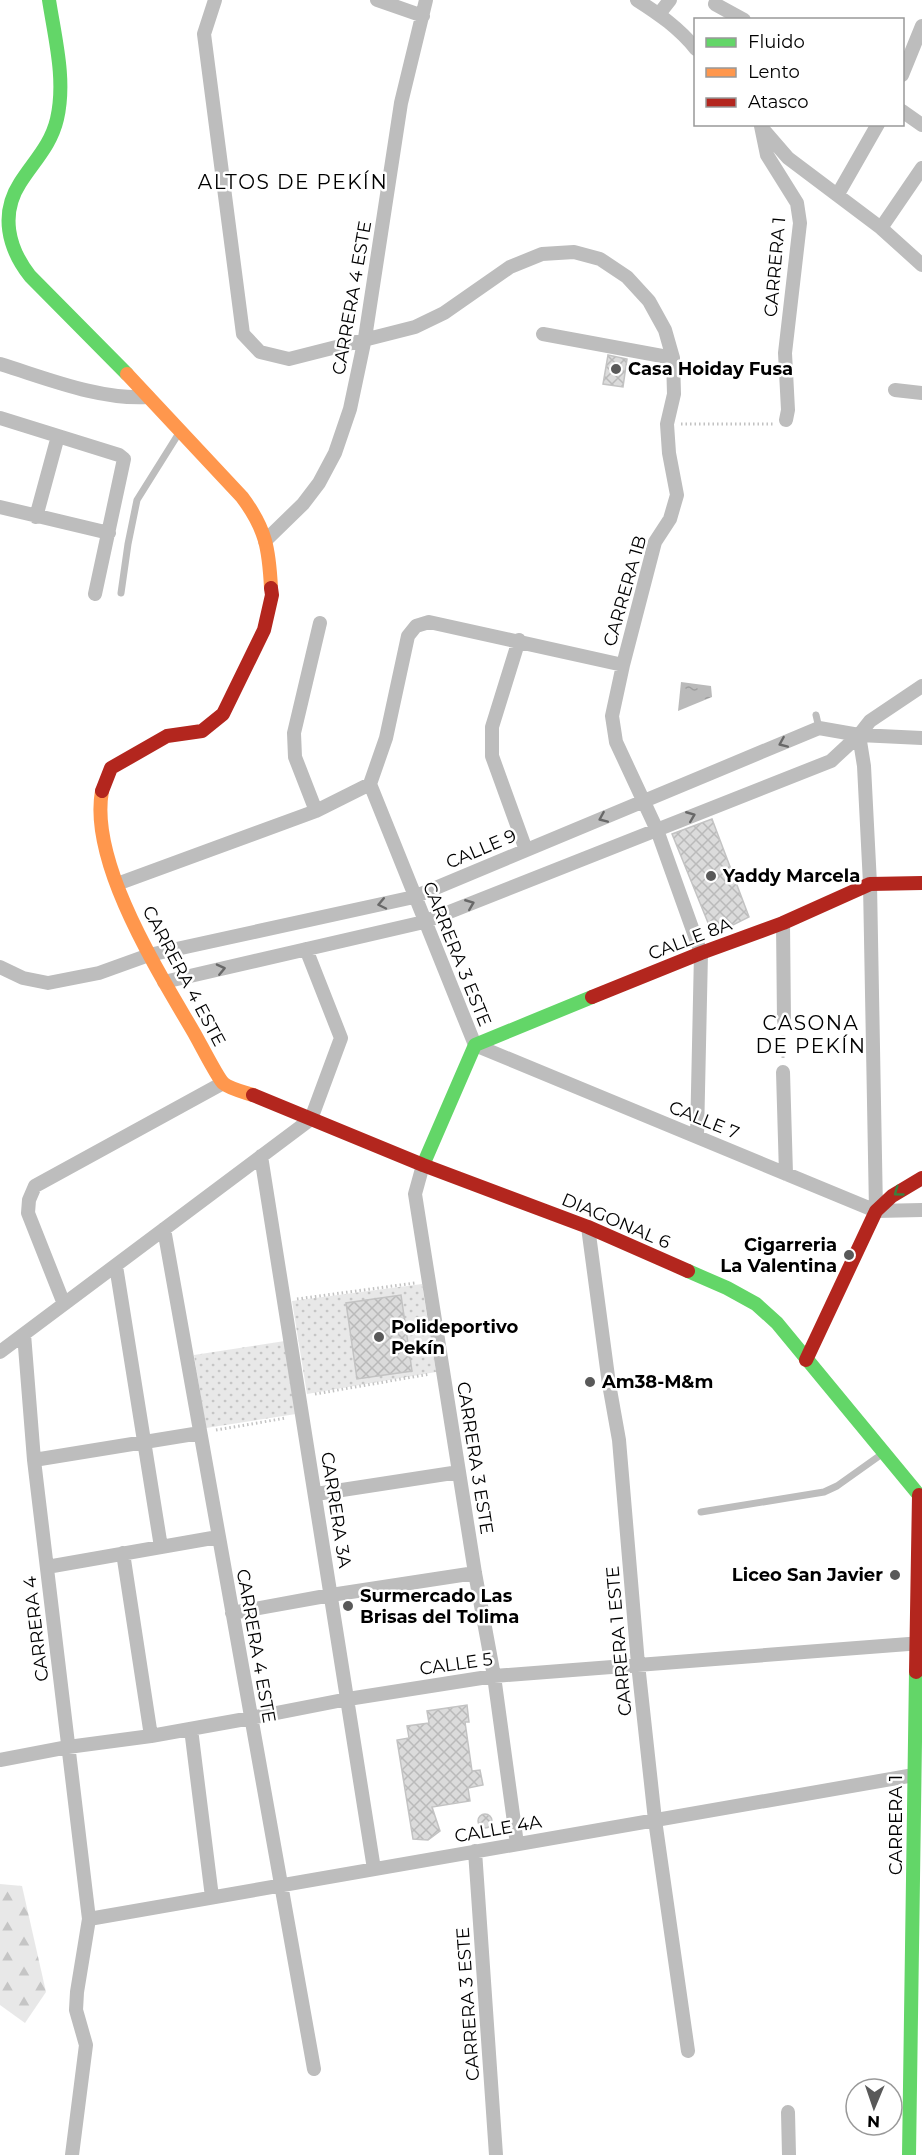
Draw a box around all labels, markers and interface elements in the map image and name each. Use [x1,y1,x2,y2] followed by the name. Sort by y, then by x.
[694,18,904,126] legend
[748,31,805,53] text: Fluido
[748,61,800,83] text: Lento
[748,91,808,113] text: Atasco
[198,170,388,194] district label: ALTOS DE PEKÍN
[760,216,790,318] street label: CARRERA 1
[328,219,376,377] street label: CARRERA 4 ESTE
[628,358,793,380] place label: Casa Hoiday Fusa
[609,362,623,376] marker: Casa Hoiday Fusa
[599,533,651,649] street label: CARRERA 1B
[778,736,789,748] one-way arrow
[598,811,609,823] one-way arrow
[685,811,695,824] one-way arrow
[443,824,520,874] street label: CALLE 9
[722,865,860,887] place label: Yaddy Marcela
[704,869,718,883] marker: Yaddy Marcela
[418,878,496,1030] street label: CARRERA 3 ESTE
[378,896,388,909] one-way arrow
[464,899,475,911] one-way arrow
[138,902,230,1050] street label: CARRERA 4 ESTE
[645,913,735,965] street label: CALLE 8A
[216,963,226,976] one-way arrow
[755,1011,867,1058] district label: CASONA DE PEKÍN
[666,1096,742,1144] street label: CALLE 7
[893,1185,904,1196] one-way arrow
[558,1188,674,1254] street label: DIAGONAL 6
[720,1234,837,1277] place label: Cigarreria La Valentina
[842,1248,856,1262] marker: Cigarreria La Valentina
[391,1316,518,1359] place label: Polideportivo Pekín
[372,1330,386,1344] marker: Polideportivo Pekín
[601,1371,713,1393] place label: Am38-M&m
[583,1375,597,1389] marker: Am38-M&m
[452,1380,498,1536] street label: CARRERA 3 ESTE
[316,1450,356,1570] street label: CARRERA 3A
[732,1564,883,1586] place label: Liceo San Javier
[601,1565,637,1717] street label: CARRERA 1 ESTE
[232,1567,280,1725] street label: CARRERA 4 ESTE
[888,1568,902,1582] marker: Liceo San Javier
[19,1575,53,1683] street label: CARRERA 4
[360,1585,519,1628] place label: Surmercado Las Brisas del Tolima
[341,1599,355,1613] marker: Surmercado Las Brisas del Tolima
[418,1648,494,1680] street label: CALLE 5
[885,1775,907,1875] street label: CARRERA 1
[453,1811,543,1847] street label: CALLE 4A
[452,1926,484,2082] street label: CARRERA 3 ESTE
[844,2077,904,2137] north arrow
[867,2112,880,2131] text: N

